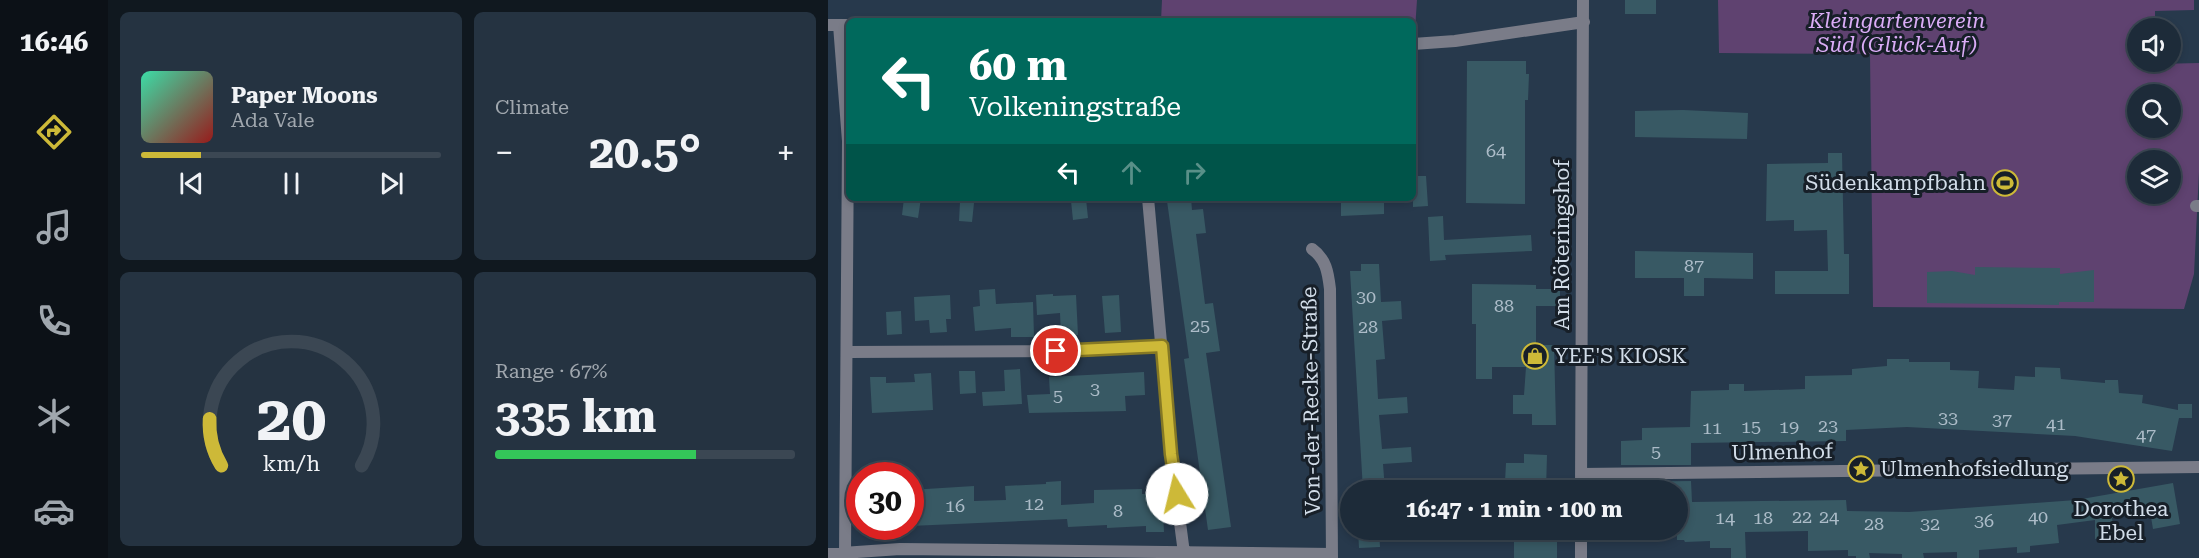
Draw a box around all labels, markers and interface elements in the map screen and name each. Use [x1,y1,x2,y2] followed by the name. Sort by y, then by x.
[1808,9,1985,57] park label: Kleingartenverein Süd (Glück-Auf)
[2127,18,2181,204] map controls
[2127,18,2181,72] button: sound
[20,26,88,58] text: 16:46
[969,41,1067,90] text: 60 m
[870,42,948,120] icon: left
[231,83,378,108] text: Paper Moons
[2127,84,2181,138] button: search
[969,91,1181,123] text: Volkeningstraße
[495,95,569,119] text: Climate
[231,108,314,132] text: Ada Vale
[33,111,75,153] icon: directions
[589,126,701,179] text: 20.5°
[495,133,513,172] text: −
[777,133,795,172] text: +
[1486,140,1506,161] house number: 64
[2127,150,2181,204] button: layers
[1052,156,1085,189] icon: left
[1115,156,1148,189] icon: ahead
[1178,156,1211,189] icon: right
[1550,159,1574,330] street label: Am Röteringshof
[175,167,208,200] icon: previous
[275,167,308,200] icon: pause
[375,167,408,200] icon: next
[1990,168,2020,198] sports icon: Südenkampfbahn
[1805,171,1986,195] place label: Südenkampfbahn
[33,206,75,248] icon: music
[1684,255,1704,276] house number: 87
[1297,286,1325,516] street label: Von-der-Recke-Straße
[1356,286,1376,307] house number: 30
[1494,295,1514,316] house number: 88
[33,300,75,342] icon: phone
[1190,315,1210,336] house number: 25
[1358,316,1378,337] house number: 28
[1030,325,1081,376] pin
[1039,334,1072,367] icon: arrive
[1520,341,1550,371] shop icon: YEE'S KIOSK
[1554,344,1687,368] place label: YEE'S KIOSK
[495,359,607,383] text: Range · 67%
[1090,378,1100,399] house number: 3
[256,382,326,455] text: 20
[1053,385,1063,406] house number: 5
[495,390,656,443] text: 335 km
[33,395,75,437] icon: climate
[1938,407,1958,428] house number: 33
[1992,409,2012,430] house number: 37
[2046,413,2066,434] house number: 41
[1818,415,1838,436] house number: 23
[1741,416,1761,437] house number: 15
[1779,416,1799,437] house number: 19
[1702,417,1722,438] house number: 11
[2136,424,2156,445] house number: 47
[1731,439,1834,465] street label: Ulmenhof
[1651,441,1661,462] house number: 5
[262,451,320,476] text: km/h
[1846,454,1876,484] place icon: Ulmenhofsiedlung
[1880,457,2069,481] place label: Ulmenhofsiedlung
[846,462,924,540] speed limit sign: 30
[1145,462,1209,526] position arrow
[2106,464,2136,494] place icon: Dorothea Ebel
[33,490,75,532] icon: car
[1024,493,1044,514] house number: 12
[945,495,965,516] house number: 16
[1405,497,1623,522] text: 16:47 · 1 min · 100 m
[2074,497,2169,545] place label: Dorothea Ebel
[1113,500,1123,521] house number: 8
[1792,506,1812,527] house number: 22
[1819,506,1839,527] house number: 24
[2028,506,2048,527] house number: 40
[1715,507,1735,528] house number: 14
[1753,507,1773,528] house number: 18
[1974,510,1994,531] house number: 36
[1864,513,1884,534] house number: 28
[1920,513,1940,534] house number: 32

